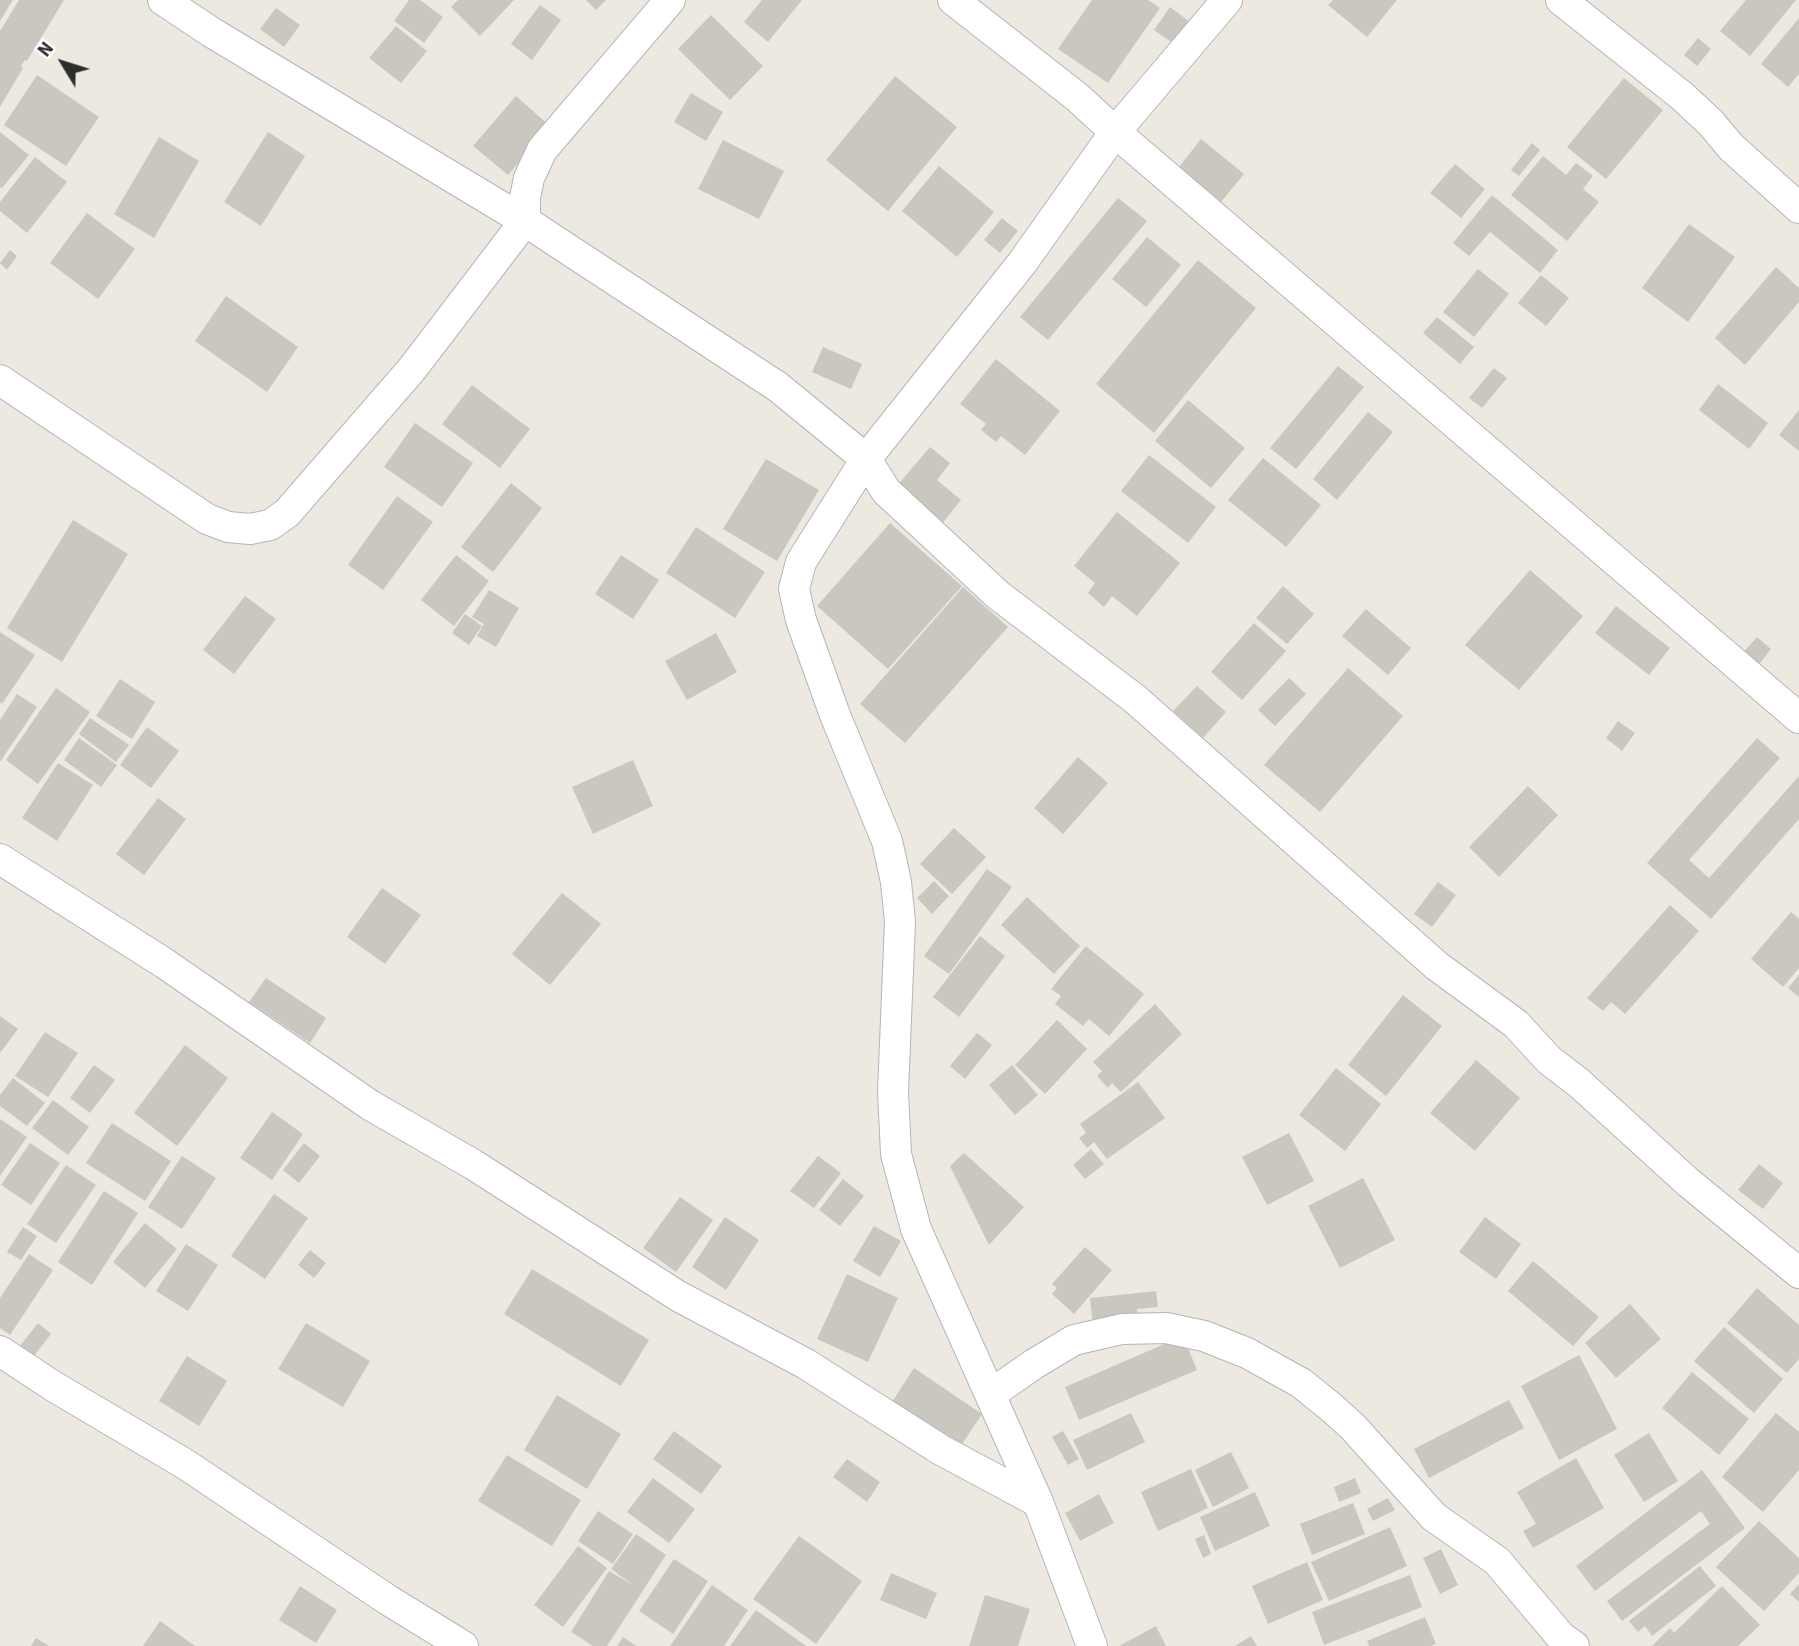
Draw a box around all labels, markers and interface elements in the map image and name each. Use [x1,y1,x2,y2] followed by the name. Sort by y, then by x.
[28,28,98,98] north arrow
[32,36,61,63] text: N

